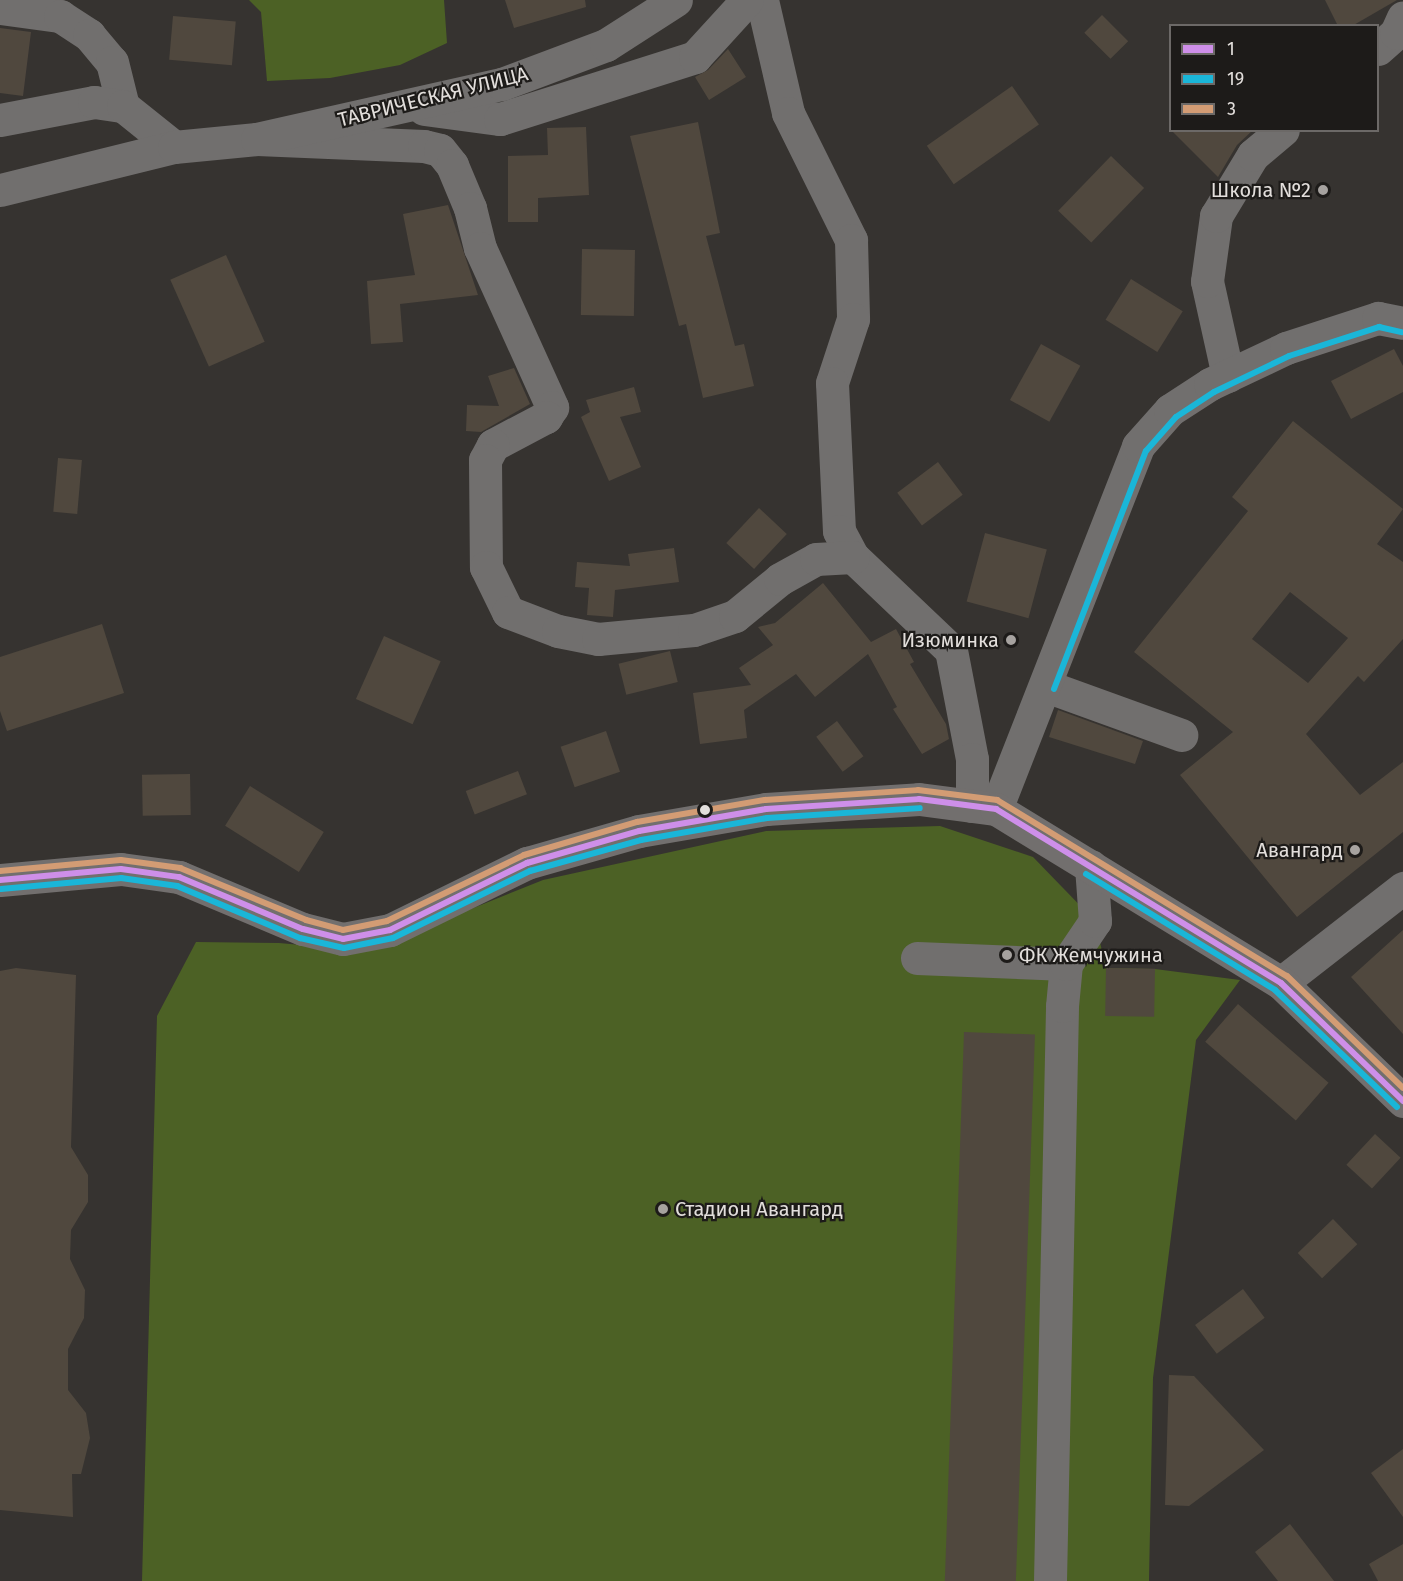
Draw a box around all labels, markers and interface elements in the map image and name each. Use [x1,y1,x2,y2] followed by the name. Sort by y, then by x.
[1169,24,1379,132] legend
[1227,38,1235,60] text: 1
[336,62,530,132] street label: ТАВРИЧЕСКАЯ УЛИЦА
[1227,68,1244,90] text: 19
[1227,98,1236,120] text: 3
[1211,178,1311,202] place label: Школа №2
[1316,183,1330,197] marker: Школа №2
[901,628,999,652] place label: Изюминка
[1004,633,1018,647] marker: Изюминка
[699,804,711,816] unlabelled marker
[1256,838,1343,862] place label: Авангард
[1348,843,1362,857] marker: Авангард
[1019,943,1163,967] place label: ФК Жемчужина
[1000,948,1014,962] marker: ФК Жемчужина
[675,1197,843,1221] place label: Стадион Авангард
[656,1202,670,1216] marker: Стадион Авангард

